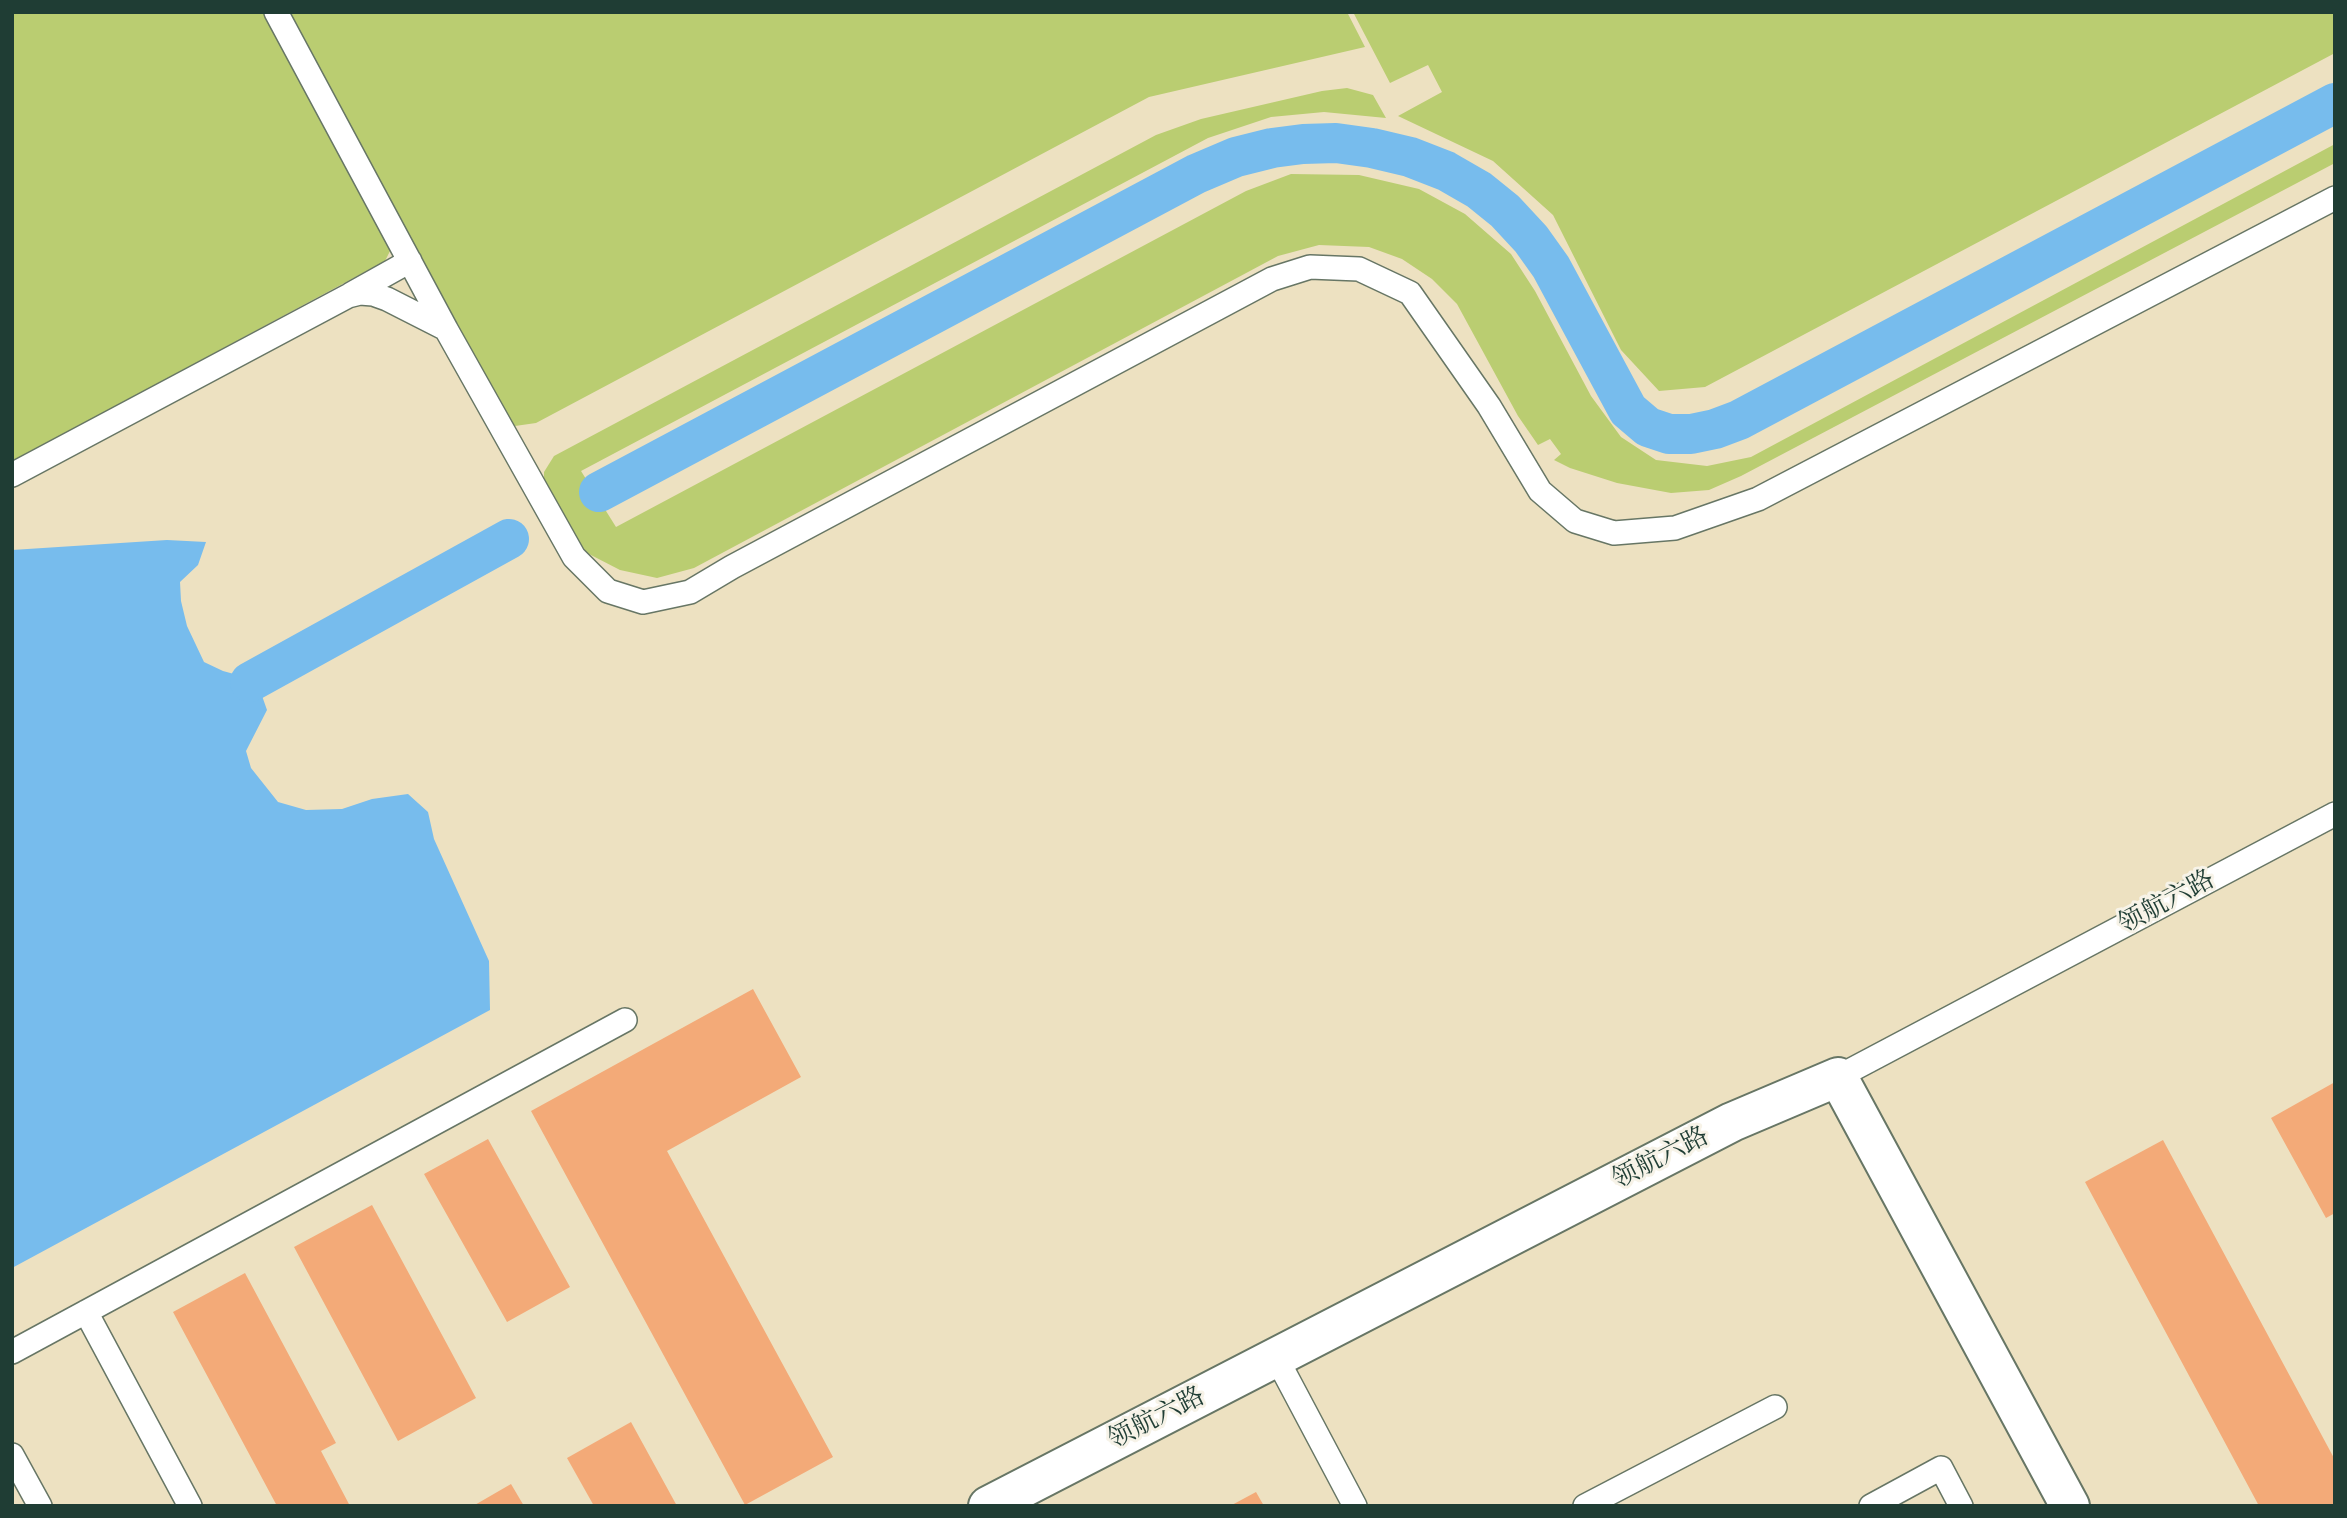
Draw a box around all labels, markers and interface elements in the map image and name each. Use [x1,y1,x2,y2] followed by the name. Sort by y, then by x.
[2114,865,2220,941] street label: 领航六路
[1608,1121,1714,1197] street label: 领航六路
[1104,1381,1210,1457] street label: 领航六路

